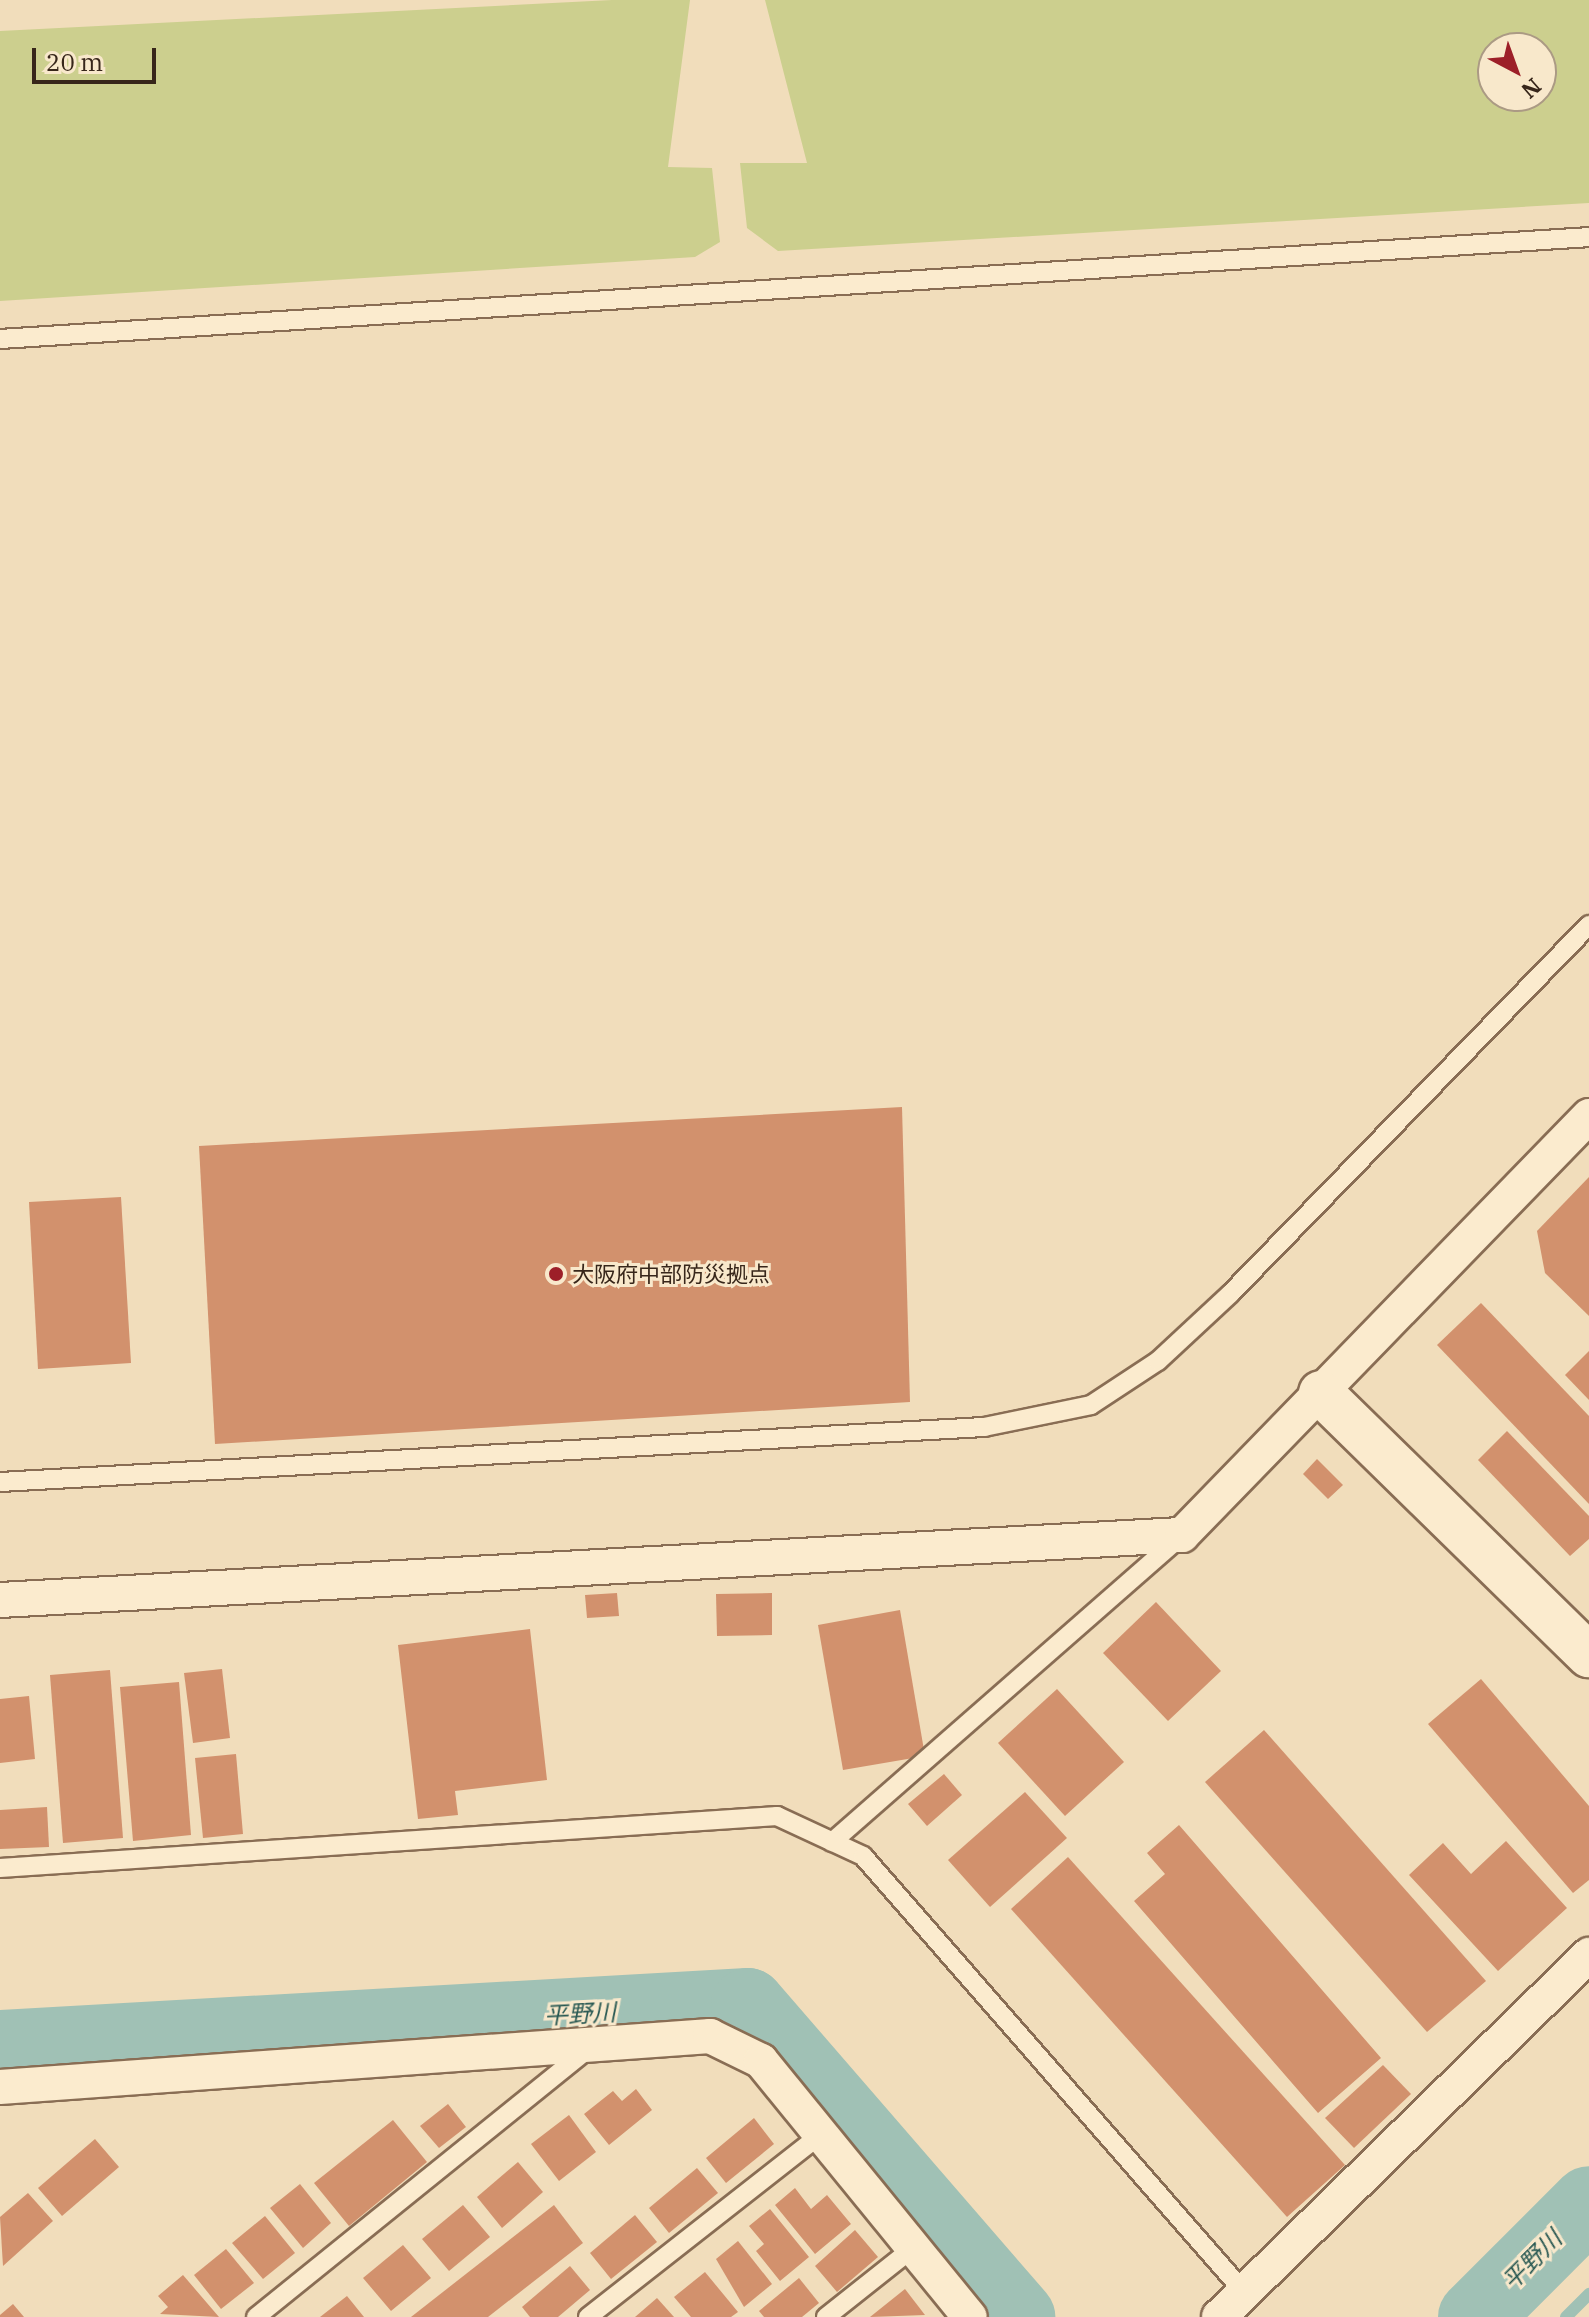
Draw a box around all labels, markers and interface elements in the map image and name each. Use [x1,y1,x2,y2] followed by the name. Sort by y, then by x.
[36,32,160,82] scale bar
[1477,32,1557,112] north arrow
[46,46,103,78] text: 20 m
[1516,72,1548,106] text: N
[572,1261,770,1287] place label: 大阪府中部防災拠点
[547,1265,565,1283] marker: 大阪府中部防災拠点
[543,1998,617,2030] water label: 平野川
[1496,2224,1568,2296] water label: 平野川

